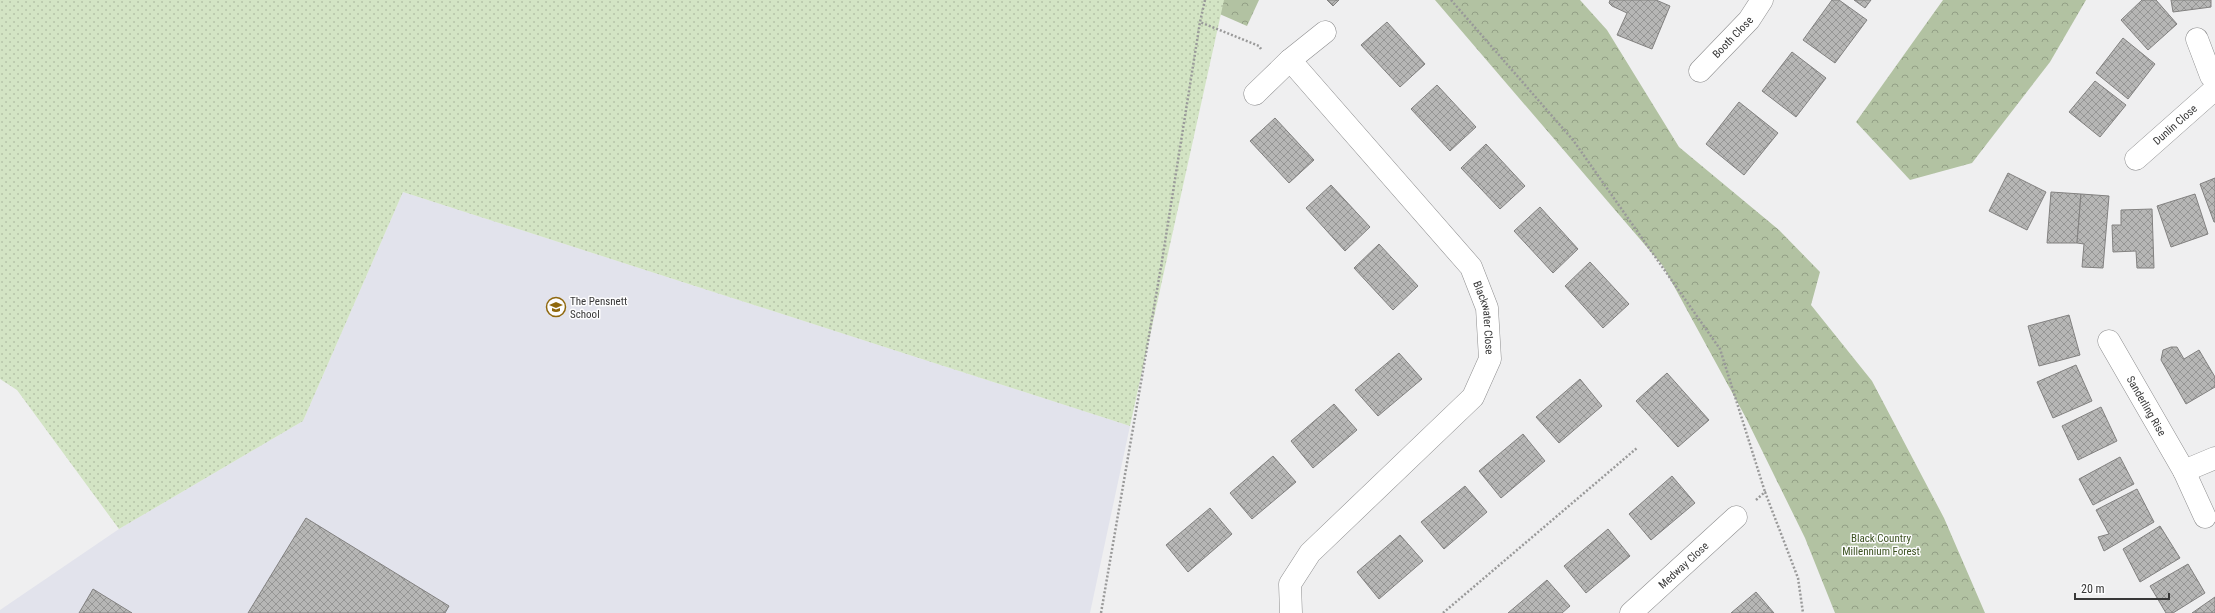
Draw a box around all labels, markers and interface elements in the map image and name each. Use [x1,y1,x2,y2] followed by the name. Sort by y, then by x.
[1710,14,1756,61] street label: Booth Close
[2150,102,2200,147] street label: Dunlin Close
[1471,279,1496,355] street label: Blackwater Close
[570,295,627,321] place label: The Pensnett School
[545,296,567,318] school or university icon: The Pensnett School
[2124,374,2169,438] street label: Sanderling Rise
[1842,532,1920,558] park label: Black Country Millennium Forest
[1656,539,1711,591] street label: Medway Close
[2075,575,2169,601] scale bar
[2081,582,2105,596] text: 20 m

